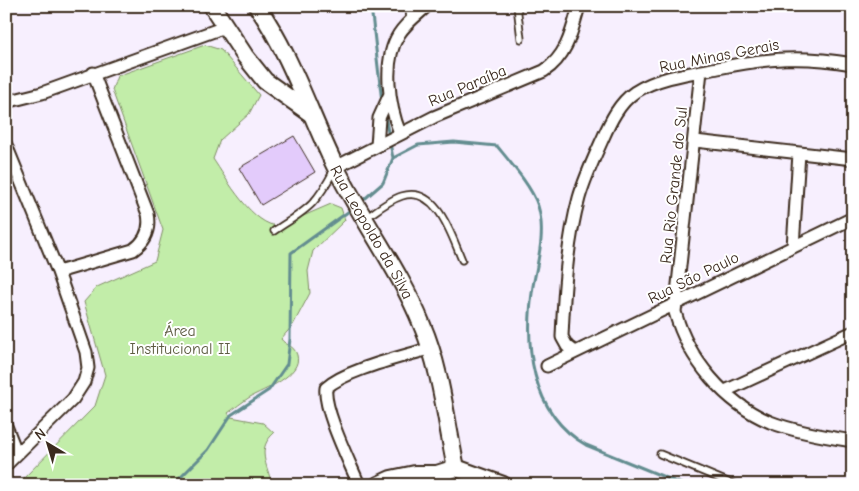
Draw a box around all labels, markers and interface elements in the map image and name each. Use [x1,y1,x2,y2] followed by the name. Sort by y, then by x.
[658,35,781,76] street label: Rua Minas Gerais
[426,61,509,110] street label: Rua Paraíba
[657,106,691,264] street label: Rua Rio Grande do Sul
[326,163,417,302] street label: Rua Leopoldo da Silva
[645,248,742,308] street label: Rua São Paulo
[129,321,231,358] park label: Área Institucional II
[22,418,72,468] north arrow
[31,425,49,444] text: N

